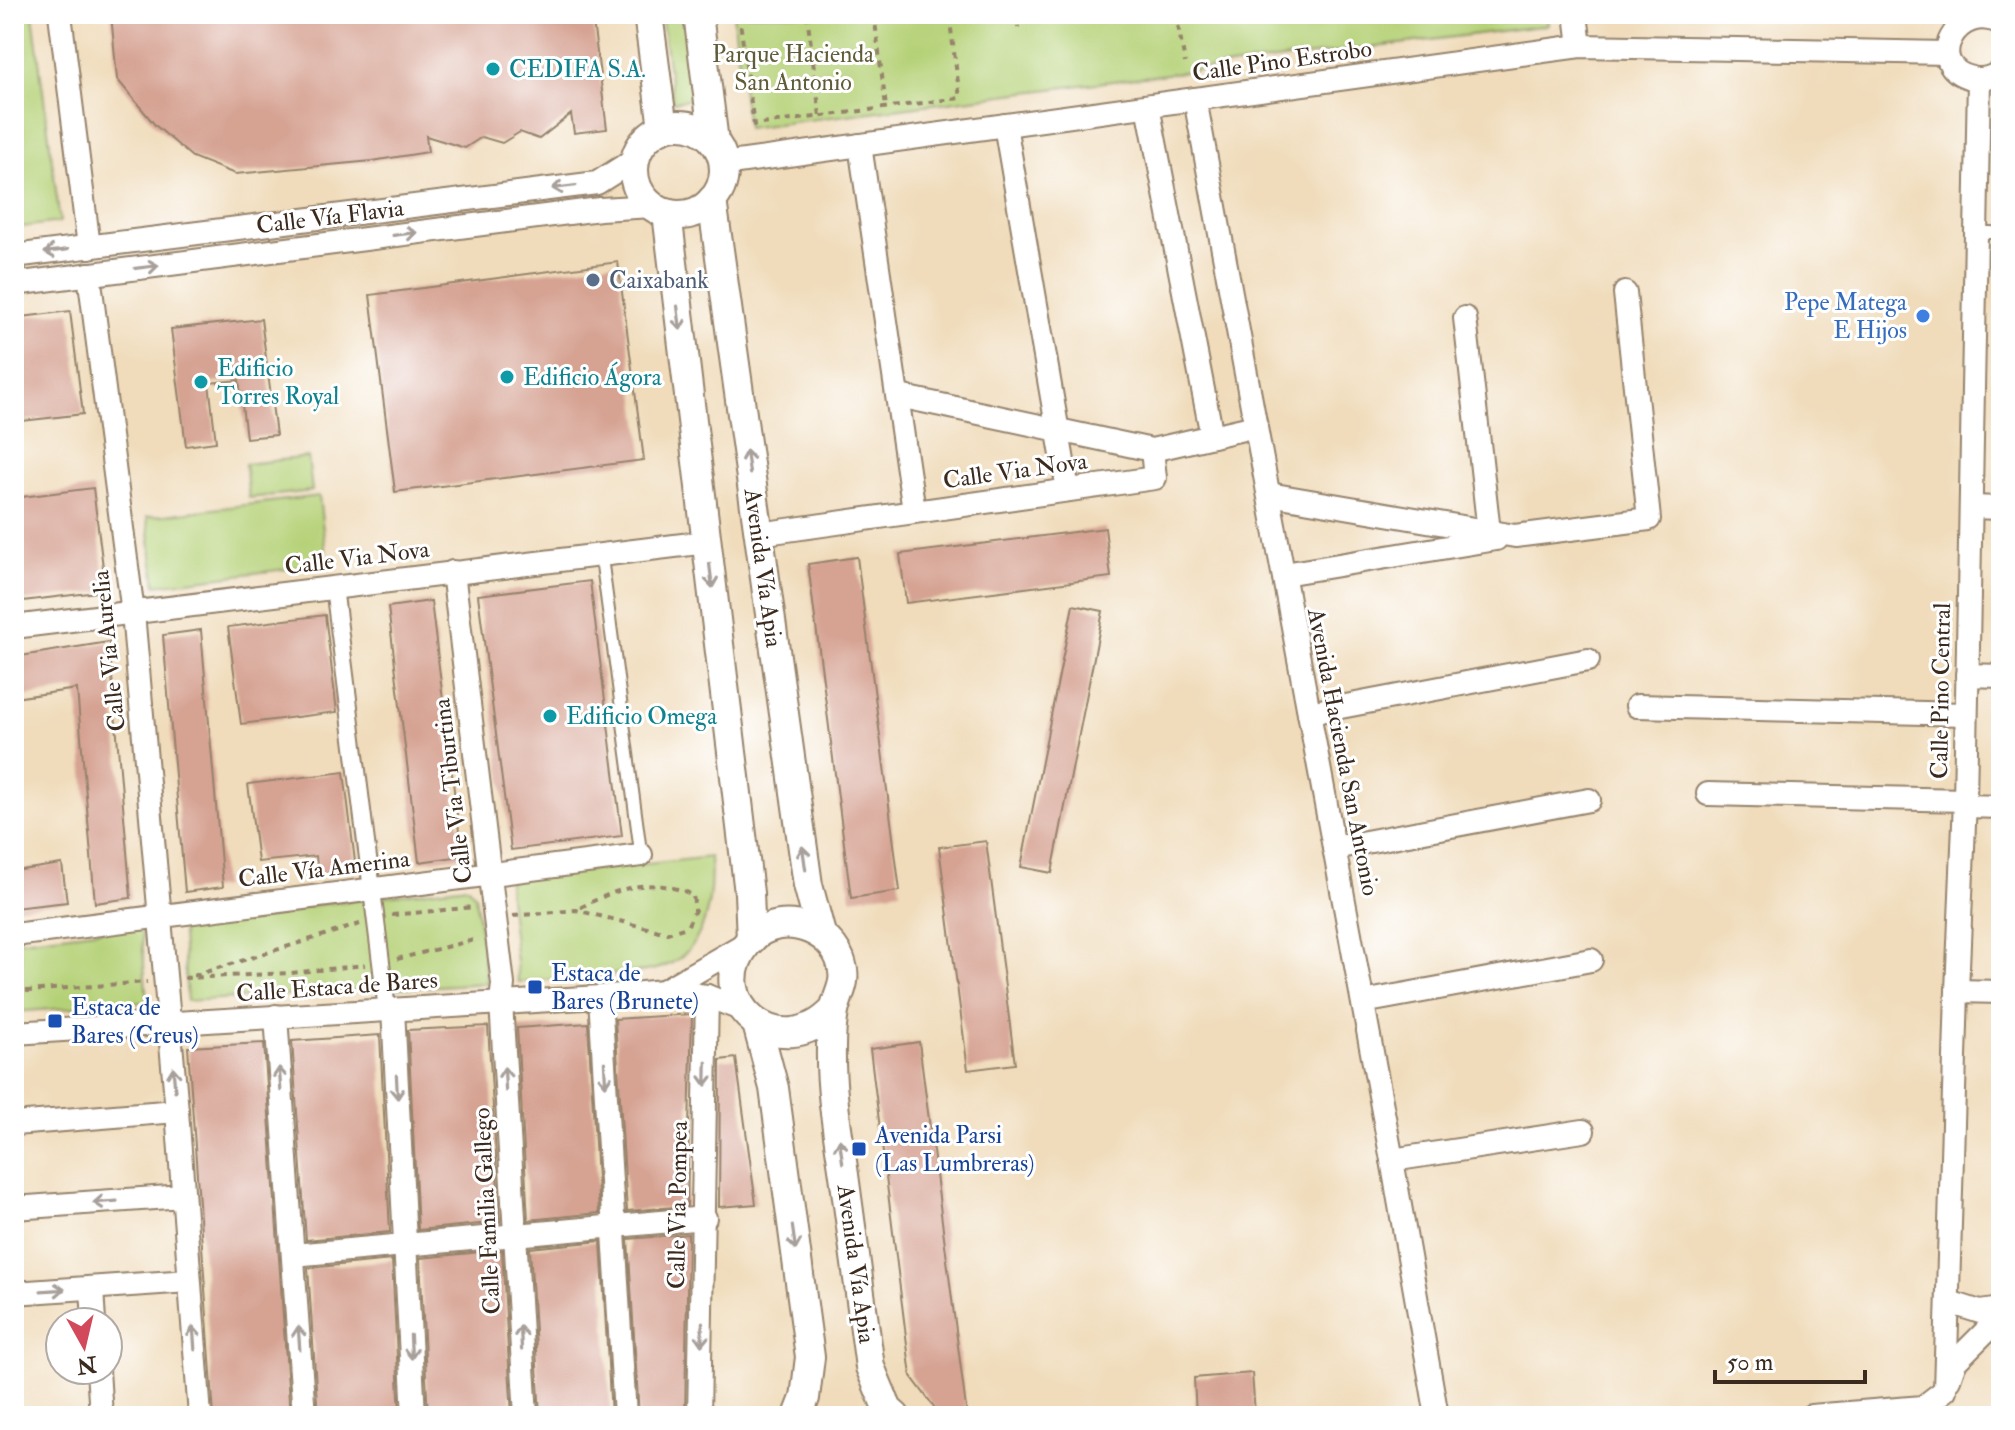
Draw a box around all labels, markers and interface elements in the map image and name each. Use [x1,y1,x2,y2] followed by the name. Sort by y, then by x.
[1190,33,1374,89] street label: Calle Pino Estrobo
[712,39,875,98] park label: Parque Hacienda San Antonio
[509,54,646,85] place label: CEDIFA S.A.
[484,60,502,78] marker: CEDIFA S.A.
[552,180,577,195] one-way arrow
[255,192,407,241] street label: Calle Vía Flavia
[392,226,417,241] one-way arrow
[44,244,69,259] one-way arrow
[134,259,159,274] one-way arrow
[609,265,709,296] place label: Caixabank
[584,271,602,289] marker: Caixabank
[1784,287,1908,346] place label: Pepe Matega E Hijos
[672,304,687,331] one-way arrow
[1914,307,1932,325] marker: Pepe Matega E Hijos
[217,353,339,412] place label: Edificio Torres Royal
[523,361,663,393] place label: Edificio Ágora
[498,368,516,386] marker: Edificio Ágora
[192,373,210,391] marker: Edificio Torres Royal
[941,445,1090,496] street label: Calle Via Nova
[741,449,756,476] one-way arrow
[736,486,790,651] street label: Avenida Vía Apia
[283,534,432,582] street label: Calle Via Nova
[704,563,719,588] one-way arrow
[85,568,133,733] street label: Calle Via Aurelia
[1924,603,1958,779] street label: Calle Pino Central
[1300,605,1386,898] street label: Avenida Hacienda San Antonio
[426,696,480,885] street label: Calle Via Tiburtina
[566,701,718,732] place label: Edificio Omega
[541,707,559,725] marker: Edificio Omega
[237,843,413,895] street label: Calle Vía Amerina
[796,846,811,872] one-way arrow
[551,958,699,1017] place label: Estaca de Bares (Brunete)
[235,964,439,1010] street label: Calle Estaca de Bares
[526,978,544,996] marker: Estaca de Bares (Brunete)
[71,992,199,1051] place label: Estaca de Bares (Creus)
[46,1012,64,1030] marker: Estaca de Bares (Creus)
[699,1060,714,1087] one-way arrow
[597,1061,612,1087] one-way arrow
[167,1066,182,1093] one-way arrow
[272,1066,287,1093] one-way arrow
[498,1066,513,1093] one-way arrow
[390,1073,405,1100] one-way arrow
[466,1107,508,1315] street label: Calle Familia Gallego
[661,1119,695,1289] street label: Calle Via Pompea
[874,1120,1035,1179] place label: Avenida Parsi (Las Lumbreras)
[833,1139,848,1164] one-way arrow
[850,1140,868,1158] marker: Avenida Parsi (Las Lumbreras)
[829,1182,883,1347] street label: Avenida Vía Apia
[92,1195,119,1210] one-way arrow
[787,1225,802,1250] one-way arrow
[39,1282,66,1297] one-way arrow
[44,1306,124,1386] north arrow
[694,1320,709,1347] one-way arrow
[186,1325,201,1352] one-way arrow
[291,1325,306,1352] one-way arrow
[513,1325,528,1352] one-way arrow
[404,1333,419,1360] one-way arrow
[1715,1334,1865,1384] scale bar
[1727,1347,1774,1378] text: 50 m
[75,1349,99,1380] text: N

